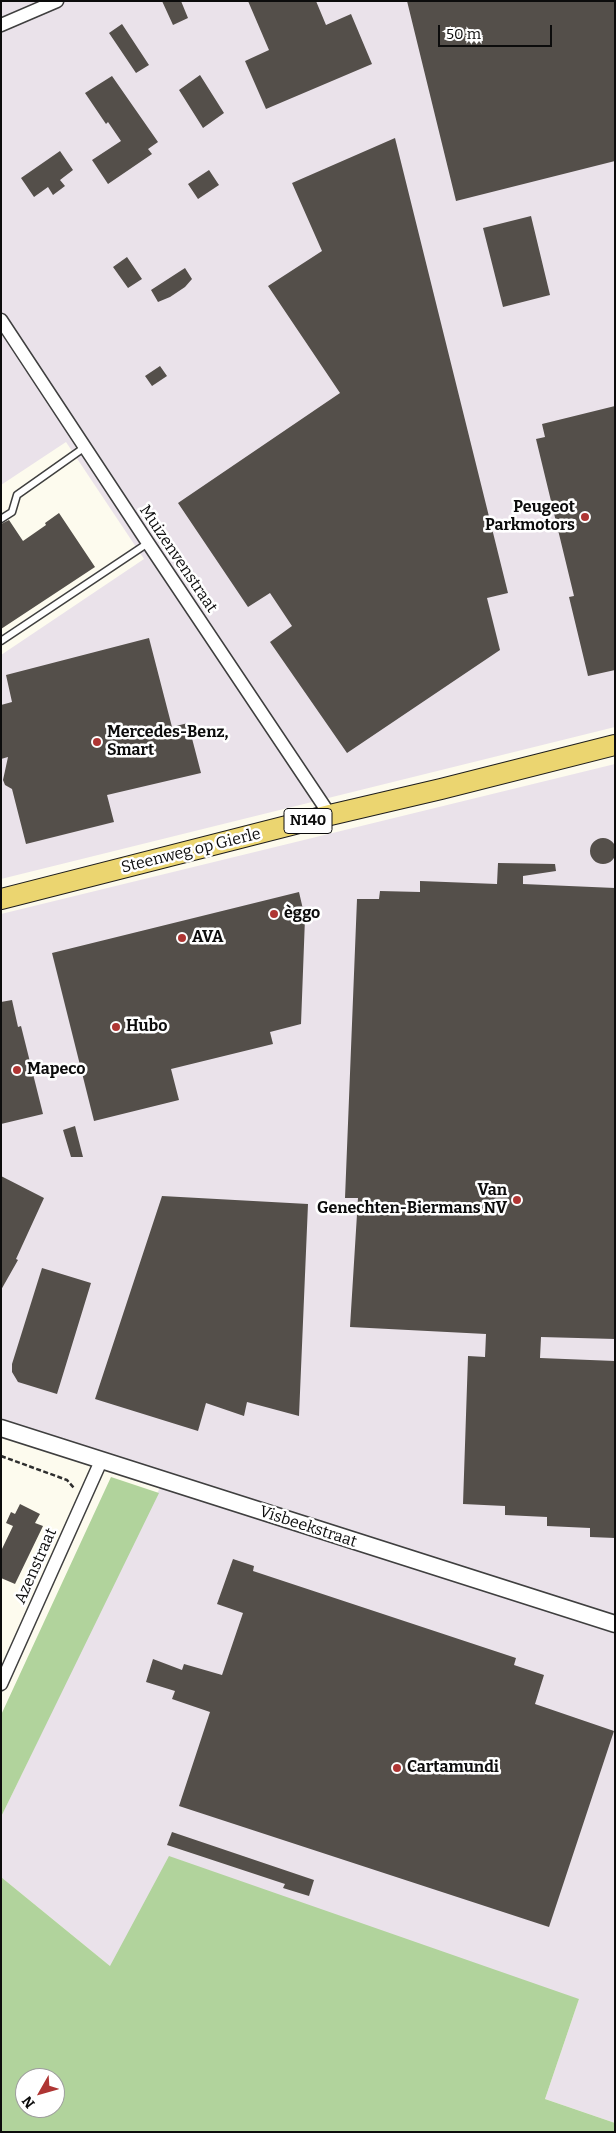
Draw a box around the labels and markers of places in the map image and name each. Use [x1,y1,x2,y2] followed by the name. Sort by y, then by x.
[485,498,575,536] place label: Peugeot Parkmotors
[579,511,591,523] marker: Peugeot Parkmotors
[107,723,228,761] place label: Mercedes-Benz, Smart
[91,736,103,748] marker: Mercedes-Benz, Smart
[284,904,320,924] place label: èggo
[268,908,280,920] marker: èggo
[192,928,223,948] place label: AVA
[176,932,188,944] marker: AVA
[126,1017,167,1037] place label: Hubo
[110,1021,122,1033] marker: Hubo
[27,1060,85,1080] place label: Mapeco
[11,1064,23,1076] marker: Mapeco
[317,1181,507,1219] place label: Van Genechten-Biermans NV
[511,1194,523,1206] marker: Van Genechten-Biermans NV
[407,1758,499,1778] place label: Cartamundi
[391,1762,403,1774] marker: Cartamundi

